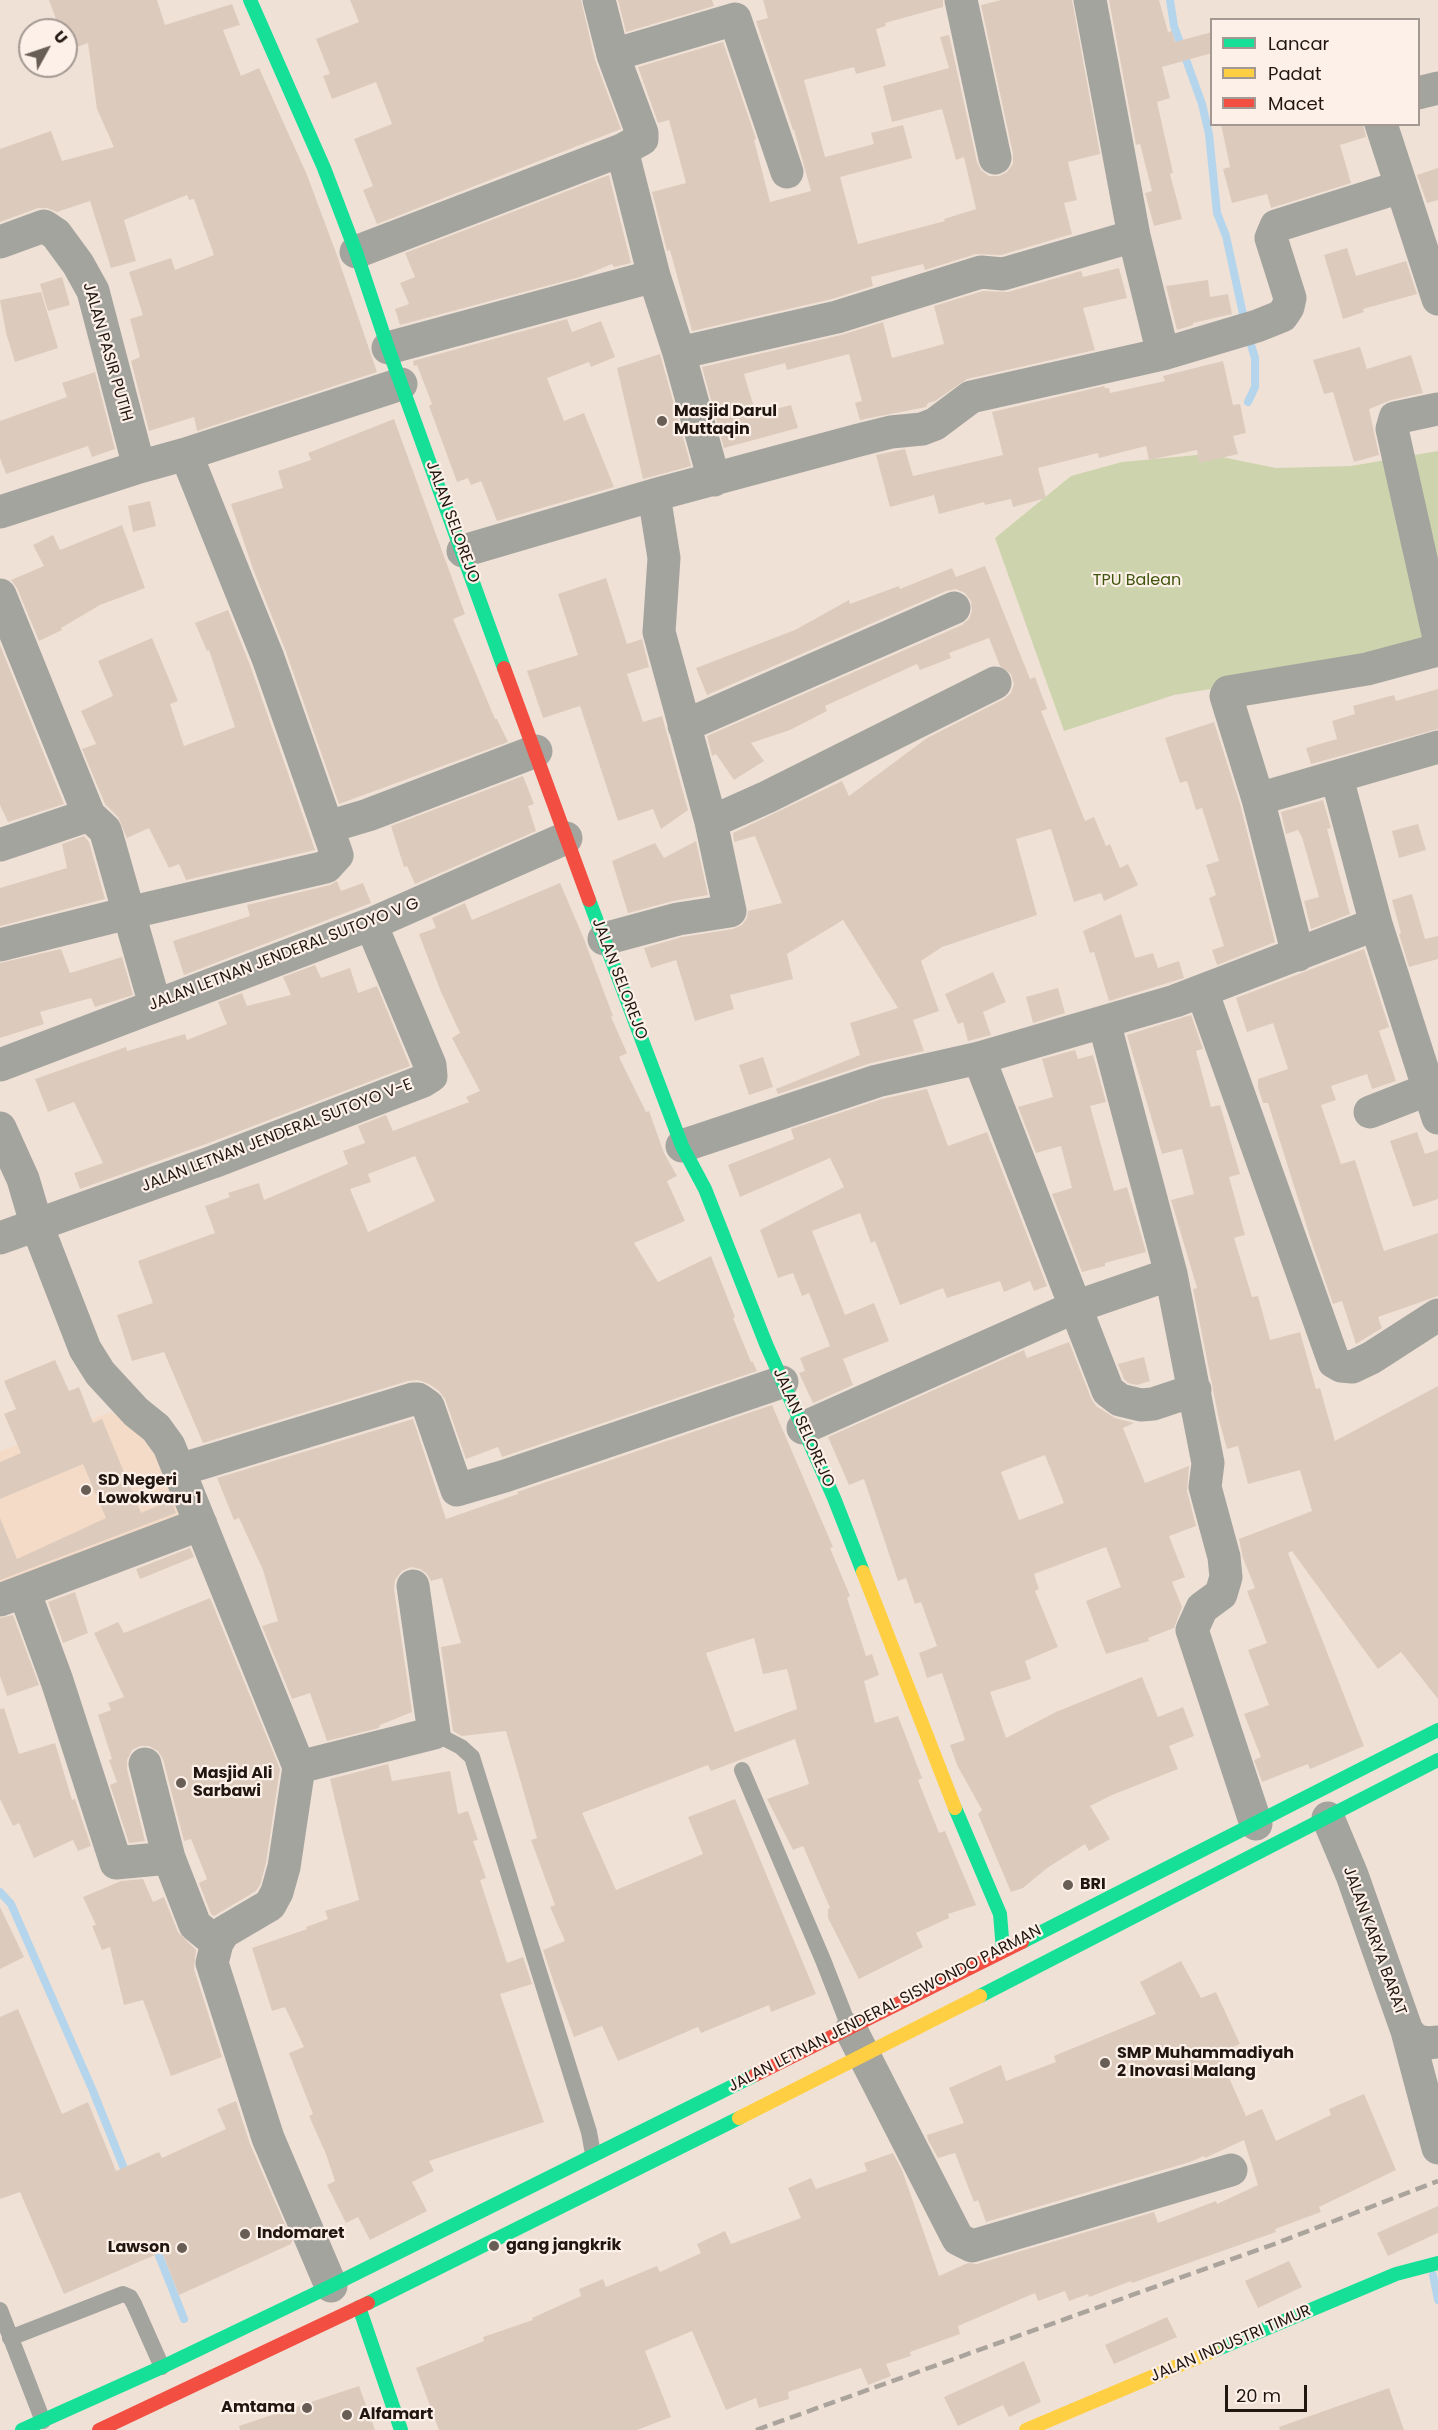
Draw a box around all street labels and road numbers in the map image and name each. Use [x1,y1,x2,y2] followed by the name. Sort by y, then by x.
[78,280,136,424] street label: JALAN PASIR PUTIH
[421,458,483,586] street label: JALAN SELOREJO
[146,894,422,1016] street label: JALAN LETNAN JENDERAL SUTOYO V G
[587,916,651,1042] street label: JALAN SELOREJO
[139,1075,415,1197] street label: JALAN LETNAN JENDERAL SUTOYO V-E
[768,1365,838,1491] street label: JALAN SELOREJO
[1338,1864,1410,2018] street label: JALAN KARYA BARAT
[725,1921,1045,2097] street label: JALAN LETNAN JENDERAL SISWONDO PARMAN
[1148,2301,1314,2387] street label: JALAN INDUSTRI TIMUR

